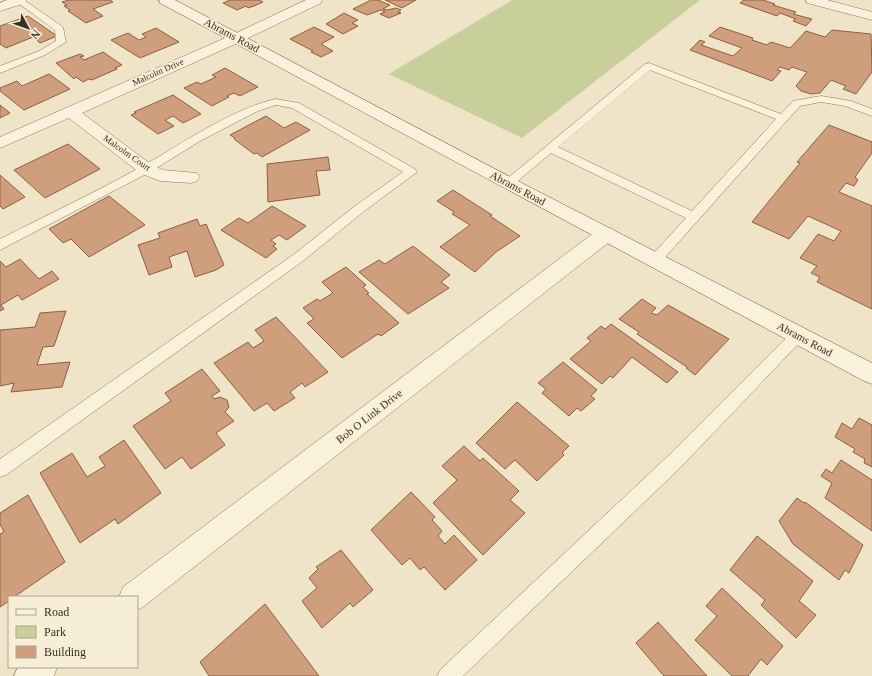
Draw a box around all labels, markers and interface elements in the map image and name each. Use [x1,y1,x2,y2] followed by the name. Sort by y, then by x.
[8,8,48,48] north arrow
[202,15,262,55] street label: Abrams Road
[28,28,43,42] text: N
[131,56,185,88] street label: Malcolm Drive
[102,133,153,173] street label: Malcolm Court
[488,168,548,208] street label: Abrams Road
[775,319,835,359] street label: Abrams Road
[334,386,404,445] street label: Bob O Link Drive
[8,596,138,668] legend
[44,605,69,619] text: Road
[44,625,66,639] text: Park
[44,645,86,659] text: Building

